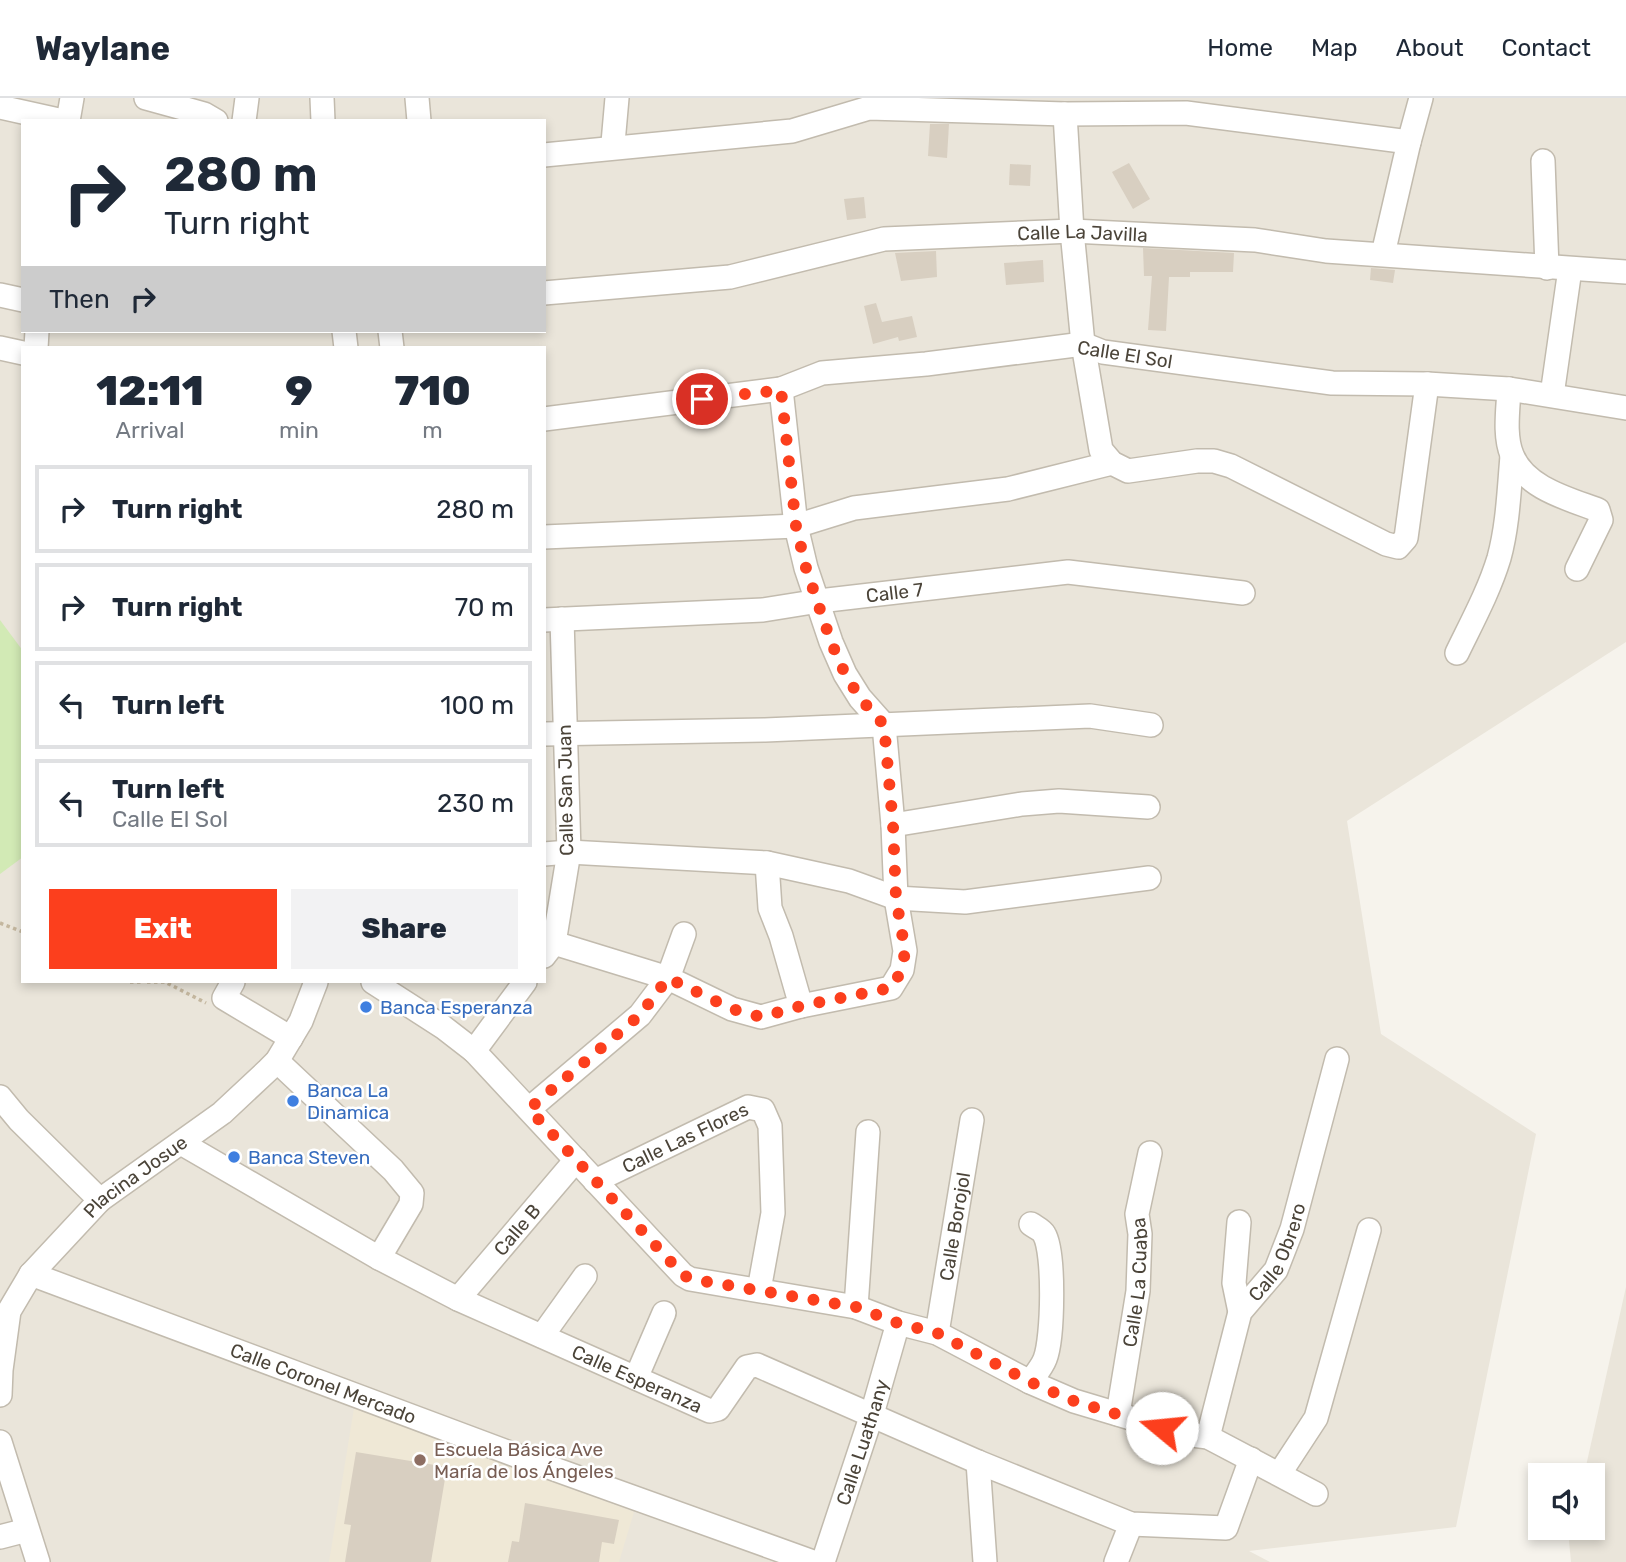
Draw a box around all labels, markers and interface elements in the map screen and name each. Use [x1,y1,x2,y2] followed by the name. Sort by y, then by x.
[35,29,170,68] text: Waylane
[1207,34,1273,62] text: Home
[1311,34,1358,62] text: Map
[1396,34,1464,62] text: About
[1502,34,1591,62] text: Contact
[164,145,318,203] text: 280 m
[49,147,140,238] icon: right
[164,204,309,242] text: Turn right
[1017,220,1148,247] street label: Calle La Javilla
[124,280,162,318] icon: right
[49,284,110,315] text: Then
[1076,336,1174,373] street label: Calle El Sol
[96,366,204,416] text: 12:11
[285,366,313,416] text: 9
[394,366,471,416] text: 710
[672,369,732,429] pin
[683,380,721,418] icon: arrive
[116,416,185,444] text: Arrival
[279,416,319,444] text: min
[422,416,443,444] text: m
[53,490,91,528] icon: right
[112,494,242,525] text: Turn right
[436,494,514,525] text: 280 m
[865,578,925,607] street label: Calle 7
[53,588,91,626] icon: right
[112,592,242,623] text: Turn right
[455,592,514,623] text: 70 m
[53,686,91,724] icon: left
[112,690,224,721] text: Turn left
[440,690,514,721] text: 100 m
[553,724,578,856] street label: Calle San Juan
[112,774,224,805] text: Turn left
[53,784,91,822] icon: left
[437,788,514,819] text: 230 m
[112,805,228,833] text: Calle El Sol
[49,889,277,969] button: Exit
[291,889,518,969] button: Share
[380,996,533,1019] place label: Banca Esperanza
[358,999,374,1015] marker: Banca Esperanza
[307,1079,389,1124] place label: Banca La Dinamica
[285,1093,301,1109] marker: Banca La Dinamica
[618,1098,752,1178] street label: Calle Las Flores
[79,1131,192,1223] street label: Placina Josue
[248,1146,370,1169] place label: Banca Steven
[226,1149,242,1165] marker: Banca Steven
[935,1171,975,1282] street label: Calle Borojol
[489,1199,546,1260] street label: Calle B
[1243,1201,1310,1306] street label: Calle Obrero
[1118,1216,1153,1349] street label: Calle La Cuaba
[227,1338,419,1429] street label: Calle Coronel Mercado
[568,1340,706,1418] street label: Calle Esperanza
[832,1377,893,1508] street label: Calle Luathany
[1125,1391,1199,1465] position arrow
[434,1438,614,1483] place label: Escuela Básica Ave María de los Ángeles
[412,1452,428,1468] marker: Escuela Básica Ave María de los Ángeles
[1528,1463,1605,1540] map controls
[1528,1463,1605,1540] button: sound

